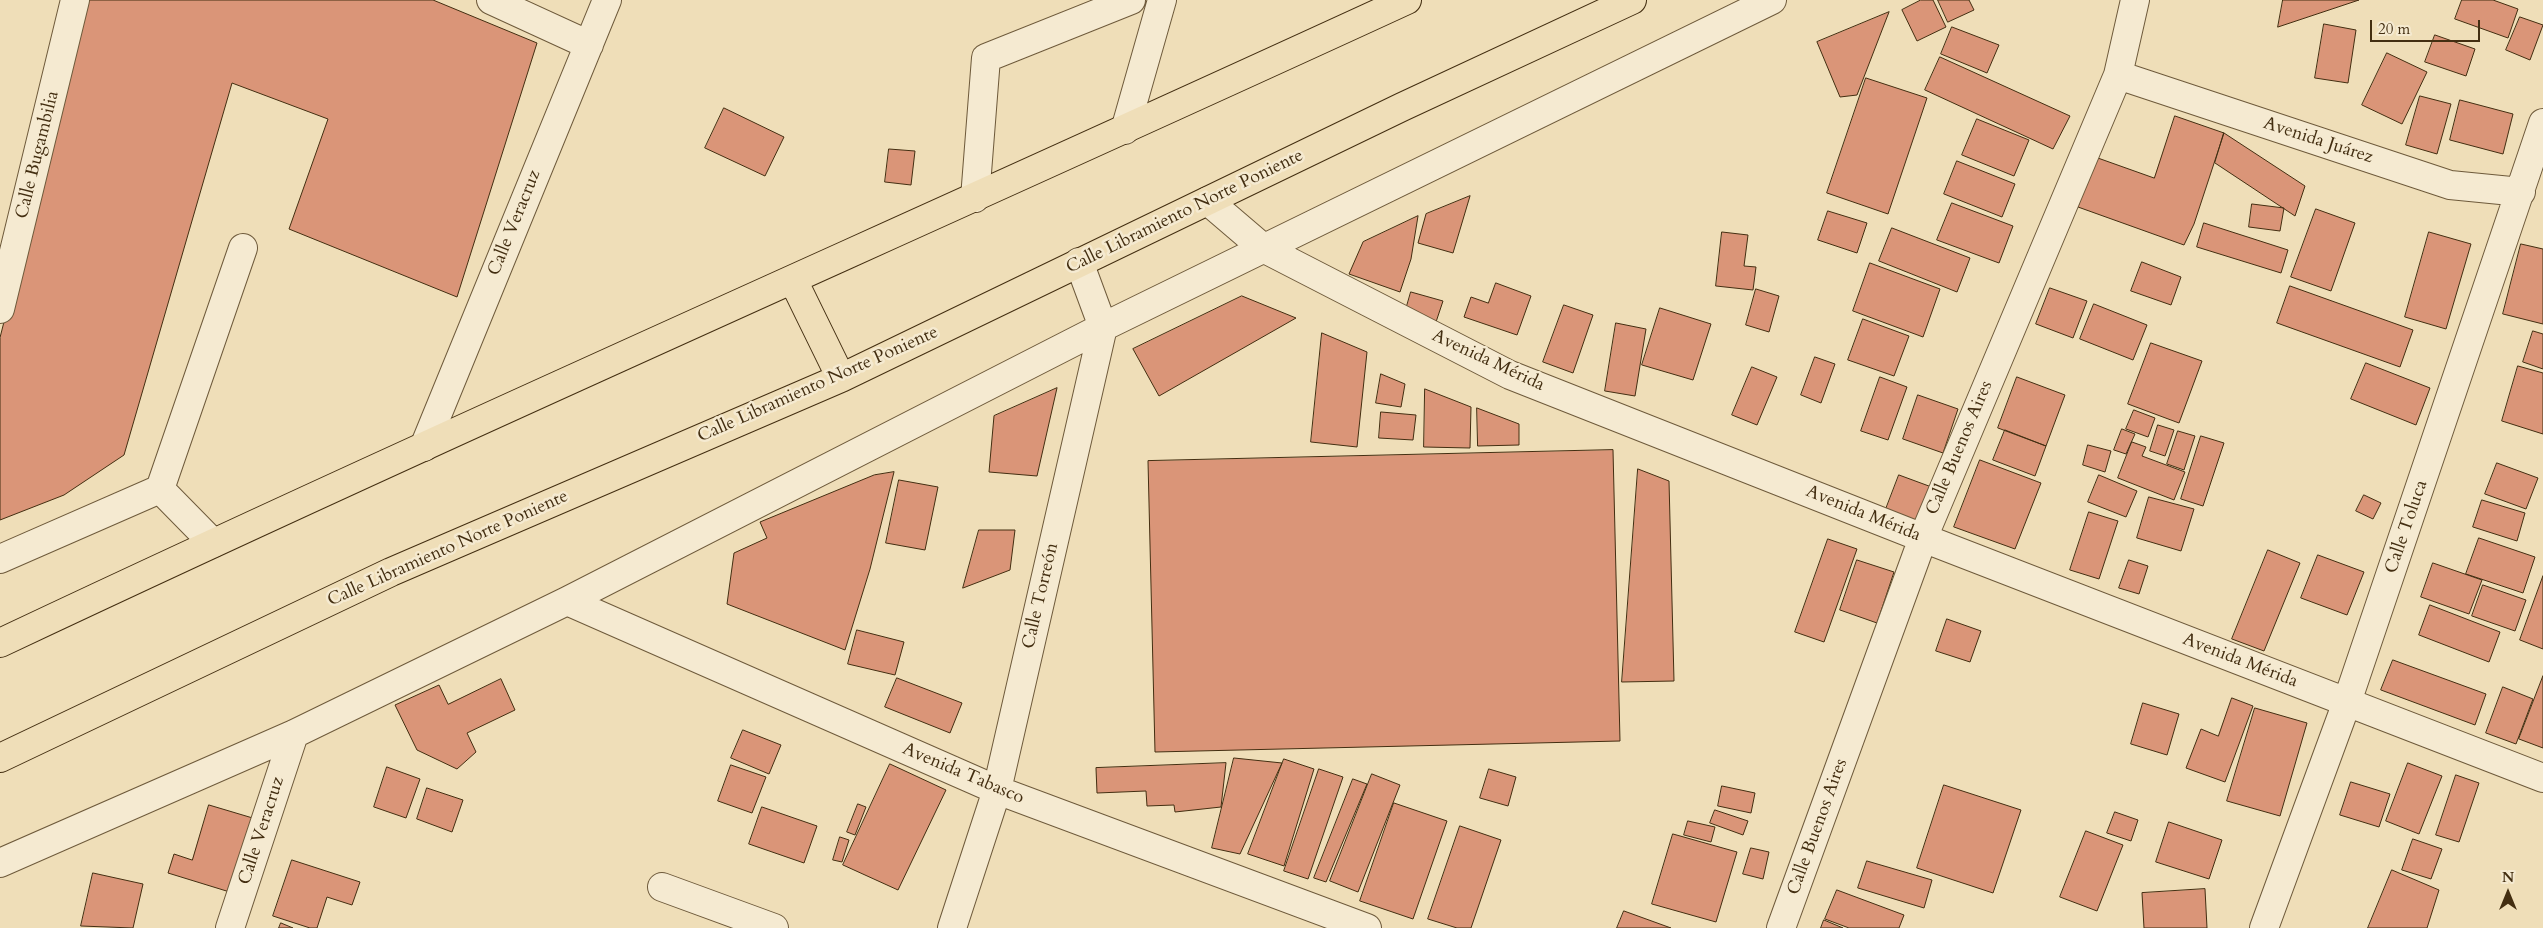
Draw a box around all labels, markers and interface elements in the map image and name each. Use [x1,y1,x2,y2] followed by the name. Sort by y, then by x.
[2373,10,2483,42] scale bar
[2378,19,2410,39] text: 20 m
[12,89,64,221] street label: Calle Bugambilia
[2260,113,2376,169] street label: Avenida Juárez
[1063,145,1307,279] street label: Calle Libramiento Norte Poniente
[484,167,546,279] street label: Calle Veracruz
[694,322,942,448] street label: Calle Libramiento Norte Poniente
[1428,325,1548,397] street label: Avenida Mérida
[1922,378,1998,518] street label: Calle Buenos Aires
[2381,478,2433,576] street label: Calle Toluca
[1803,481,1923,547] street label: Avenida Mérida
[324,486,572,612] street label: Calle Libramiento Norte Poniente
[1018,541,1064,651] street label: Calle Torreón
[2179,629,2301,693] street label: Avenida Mérida
[899,739,1027,809] street label: Avenida Tabasco
[1783,756,1853,898] street label: Calle Buenos Aires
[234,774,290,888] street label: Calle Veracruz
[2483,868,2533,918] north arrow
[2502,868,2514,887] text: N

